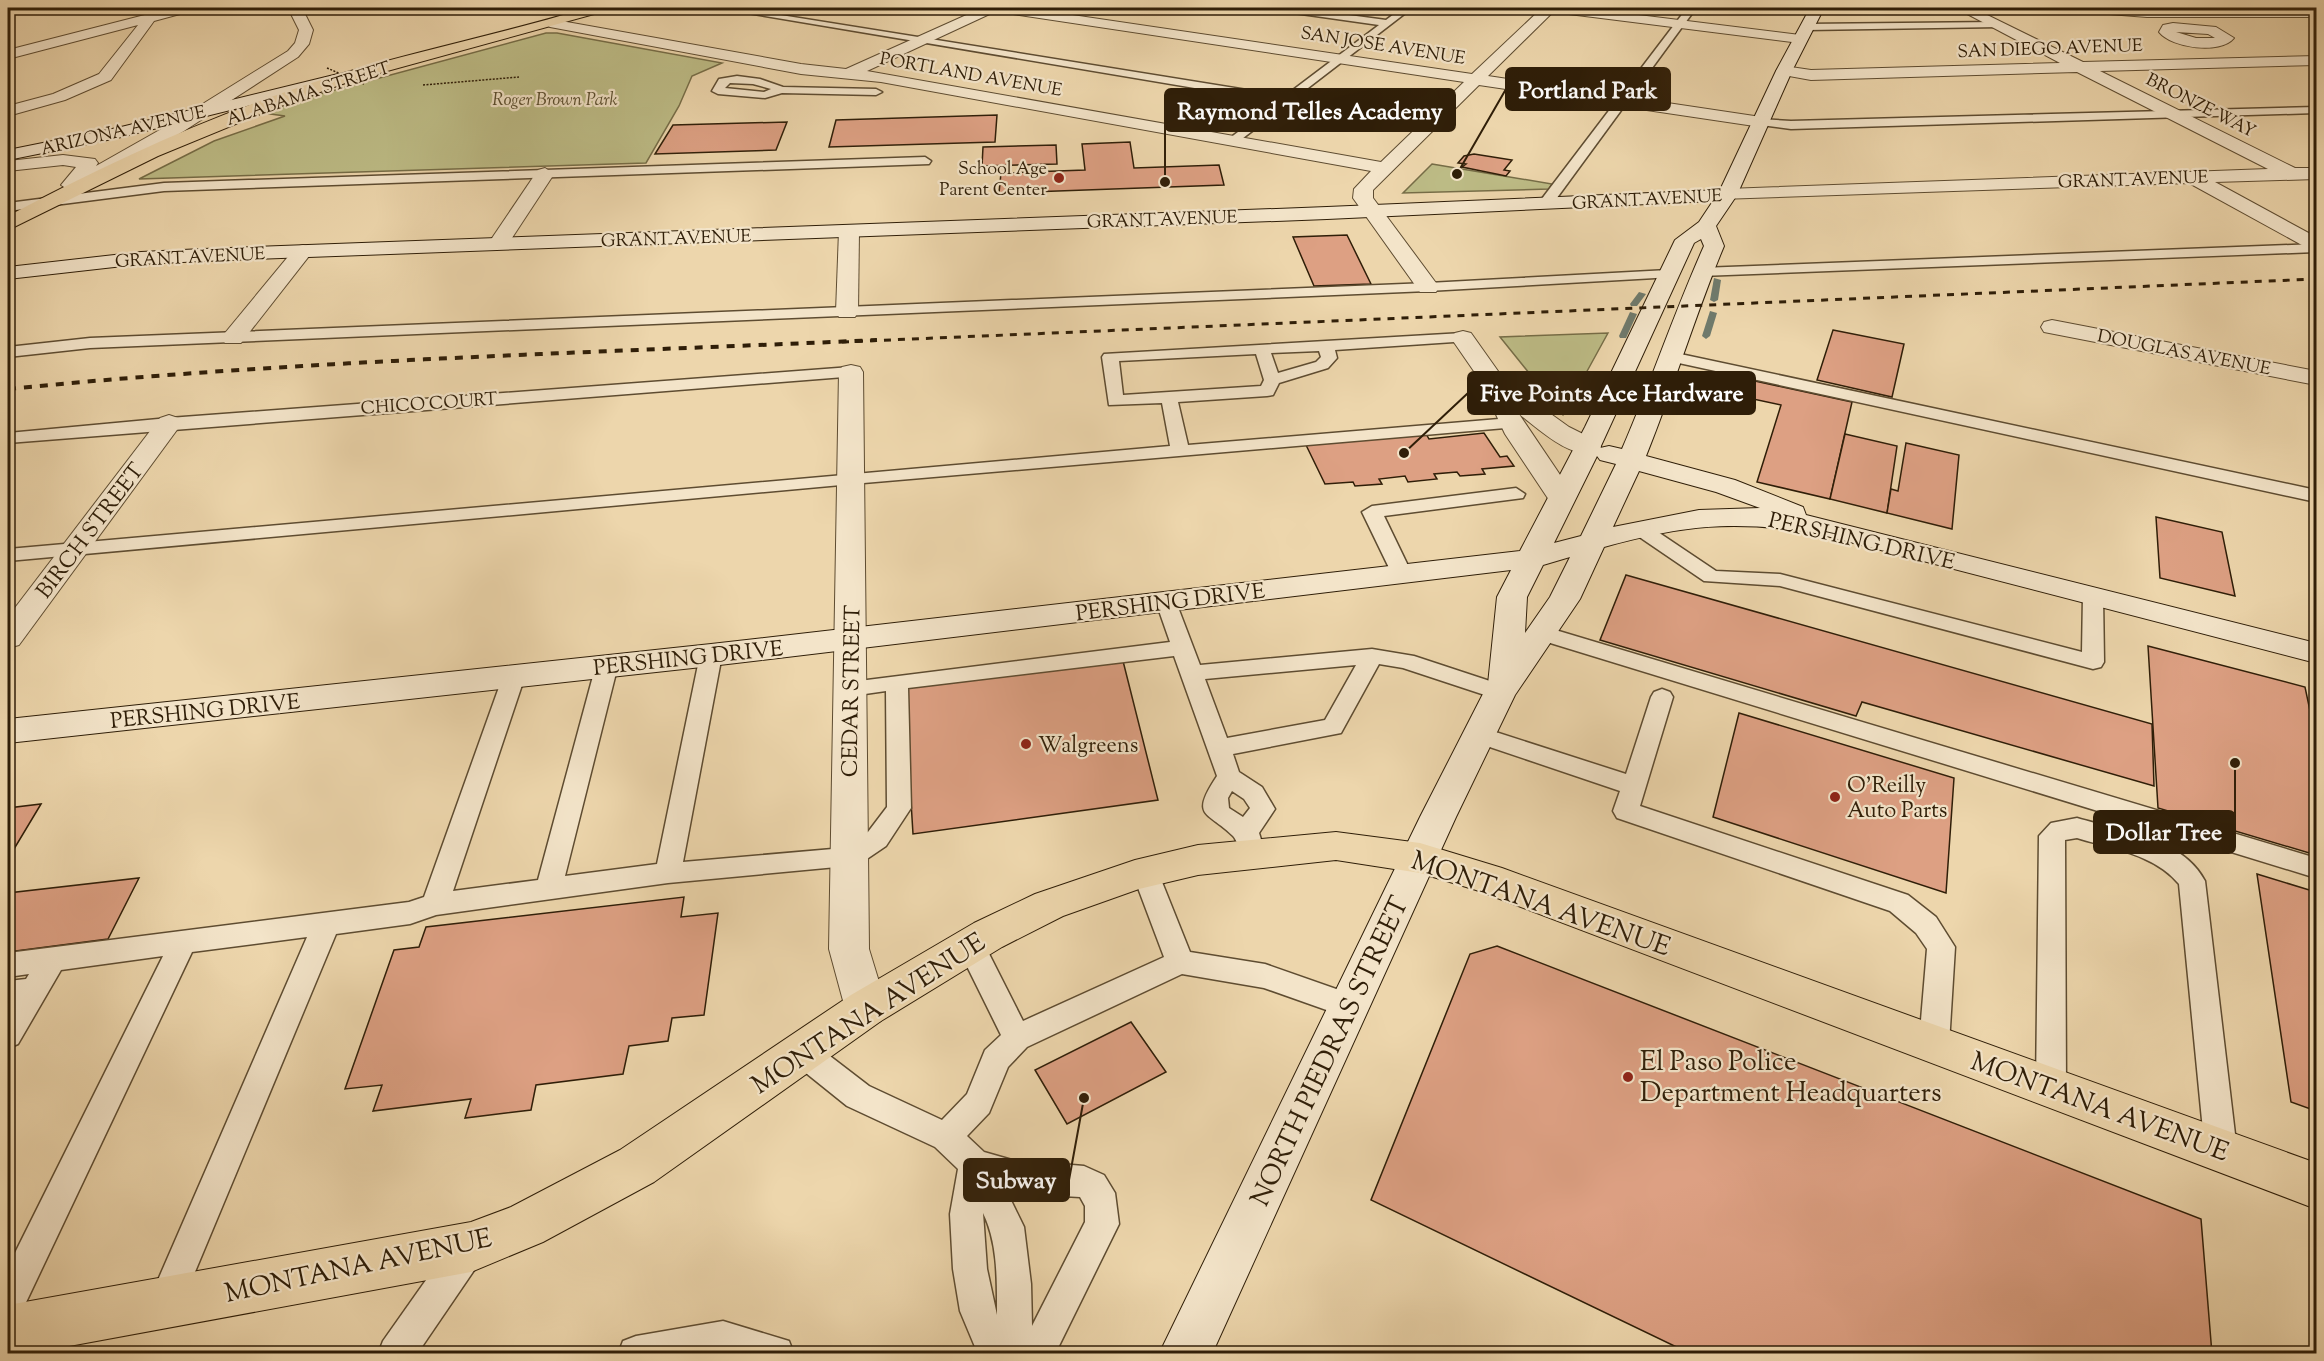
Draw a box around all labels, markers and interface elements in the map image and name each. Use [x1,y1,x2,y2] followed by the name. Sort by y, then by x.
[1298,21,1467,73] street label: SAN JOSE AVENUE
[1957,34,2143,66] street label: SAN DIEGO AVENUE
[877,47,1064,105] street label: PORTLAND AVENUE
[223,56,394,134] street label: ALABAMA STREET
[1506,68,1670,110] callout: Portland Park
[2141,68,2260,146] street label: BRONZE WAY
[1518,75,1658,109] text: Portland Park
[492,88,618,114] park label: Roger Brown Park
[1165,89,1455,131] callout: Raymond Telles Academy
[1177,96,1443,130] text: Raymond Telles Academy
[38,100,209,164] street label: ARIZONA AVENUE
[939,157,1047,204] place label: School Age Parent Center
[2057,165,2209,197] street label: GRANT AVENUE
[1052,171,1066,185] marker: School Age Parent Center
[1571,184,1723,218] street label: GRANT AVENUE
[1086,205,1238,237] street label: GRANT AVENUE
[600,224,752,256] street label: GRANT AVENUE
[114,242,266,276] street label: GRANT AVENUE
[2095,324,2273,384] street label: DOUGLAS AVENUE
[1468,372,1755,414] callout: Five Points Ace Hardware
[1480,378,1744,412] text: Five Points Ace Hardware
[360,387,499,423] street label: CHICO COURT
[30,457,153,606] street label: BIRCH STREET
[1765,506,1958,580] street label: PERSHING DRIVE
[1074,576,1267,631] street label: PERSHING DRIVE
[835,604,871,777] street label: CEDAR STREET
[592,634,785,686] street label: PERSHING DRIVE
[109,687,302,739] street label: PERSHING DRIVE
[1038,731,1138,763] place label: Walgreens
[1019,737,1033,751] marker: Walgreens
[1847,771,1947,828] place label: O'Reilly Auto Parts
[1828,790,1842,804] marker: O'Reilly Auto Parts
[2094,811,2235,853] callout: Dollar Tree
[2106,817,2222,851] text: Dollar Tree
[1405,843,1675,968] street label: MONTANA AVENUE
[1242,891,1420,1214] street label: NORTH PIEDRAS STREET
[745,925,994,1106] street label: MONTANA AVENUE
[1640,1044,1942,1114] place label: El Paso Police Department Headquarters
[1965,1044,2234,1173] street label: MONTANA AVENUE
[1621,1070,1635,1084] marker: El Paso Police Department Headquarters
[964,1159,1069,1201] callout: Subway
[976,1165,1057,1199] text: Subway
[221,1220,496,1315] street label: MONTANA AVENUE

